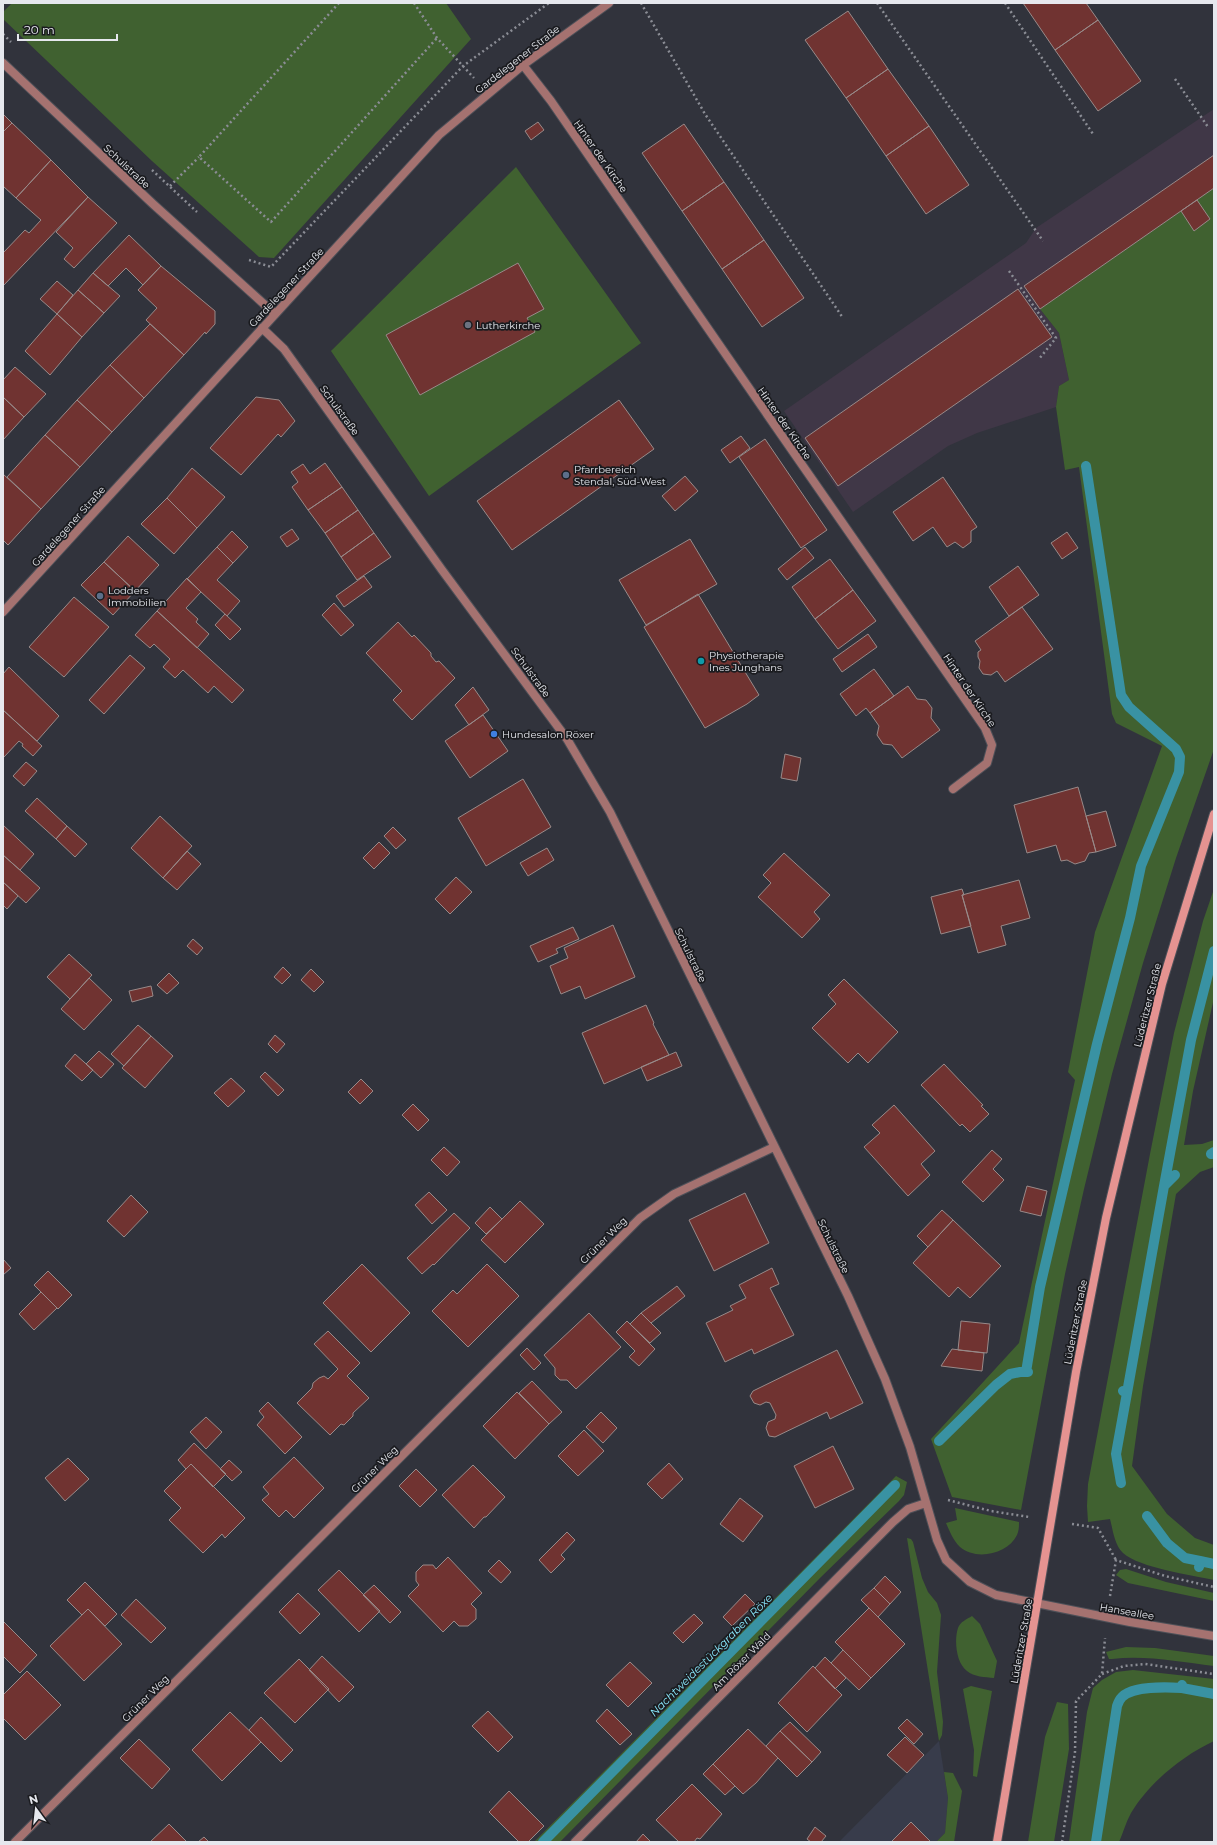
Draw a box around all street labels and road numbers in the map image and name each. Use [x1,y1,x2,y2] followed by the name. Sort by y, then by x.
[472,22,562,96] street label: Gardelegener Straße
[571,117,630,195] street label: Hinter der Kirche
[101,141,153,191] street label: Schulstraße
[246,245,327,330] street label: Gardelegener Straße
[317,383,362,438] street label: Schulstraße
[755,384,814,462] street label: Hinter der Kirche
[29,483,108,569] street label: Gardelegener Straße
[508,645,553,700] street label: Schulstraße
[940,651,999,729] street label: Hinter der Kirche
[672,926,709,985] street label: Schulstraße
[1131,962,1164,1048] street label: Lüderitzer Straße
[577,1214,630,1267] street label: Grüner Weg
[815,1217,852,1276] street label: Schulstraße
[1061,1279,1090,1366] street label: Lüderitzer Straße
[348,1443,401,1496] street label: Grüner Weg
[1008,1598,1035,1685] street label: Lüderitzer Straße
[1099,1600,1155,1623] street label: Hanseallee
[709,1629,773,1693] street label: Am Röxer Wald
[119,1672,172,1725] street label: Grüner Weg

